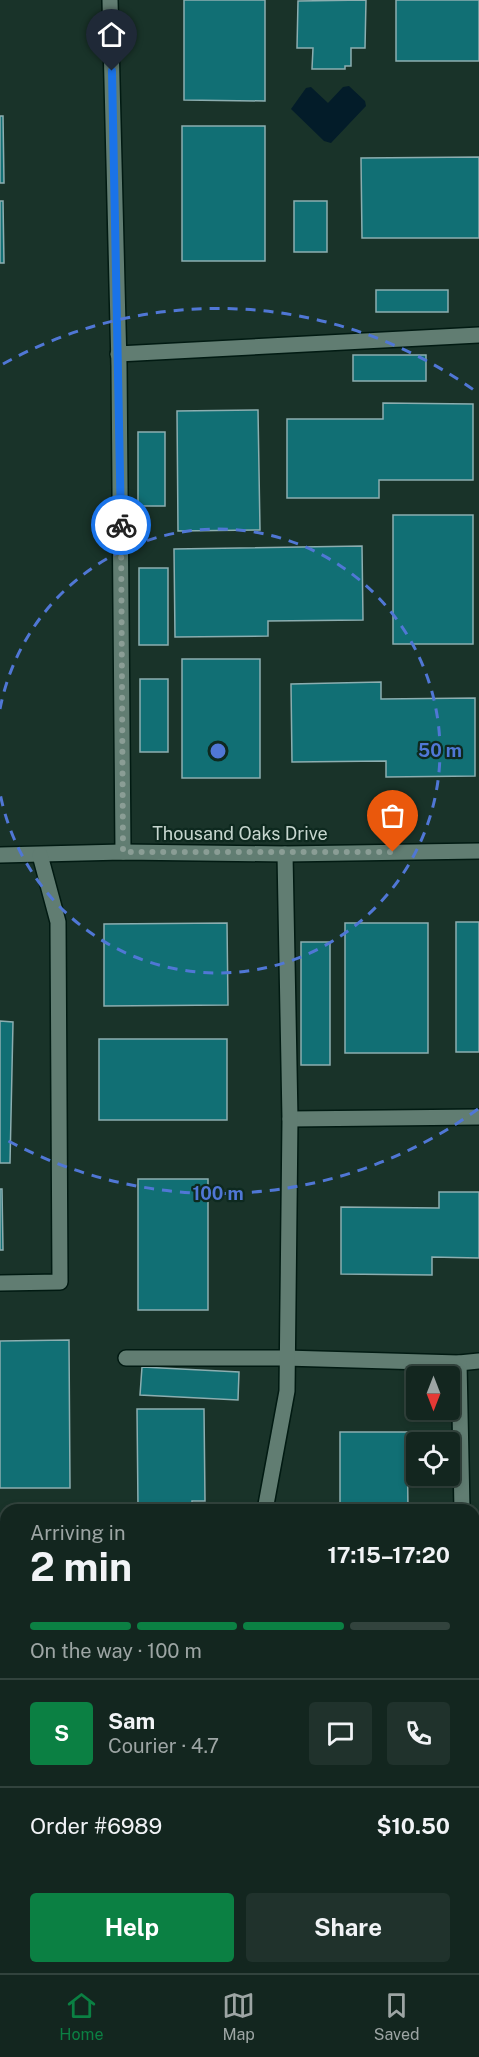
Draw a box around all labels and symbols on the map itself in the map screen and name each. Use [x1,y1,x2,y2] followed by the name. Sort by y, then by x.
[86,9,137,71] pin
[91,495,151,555] courier
[418,740,462,761] text: 50 m
[208,741,228,761] centre of rings
[367,790,418,852] pin
[152,823,328,844] street label: Thousand Oaks Drive
[192,1183,244,1204] text: 100 m
[406,1366,460,1420] north arrow

